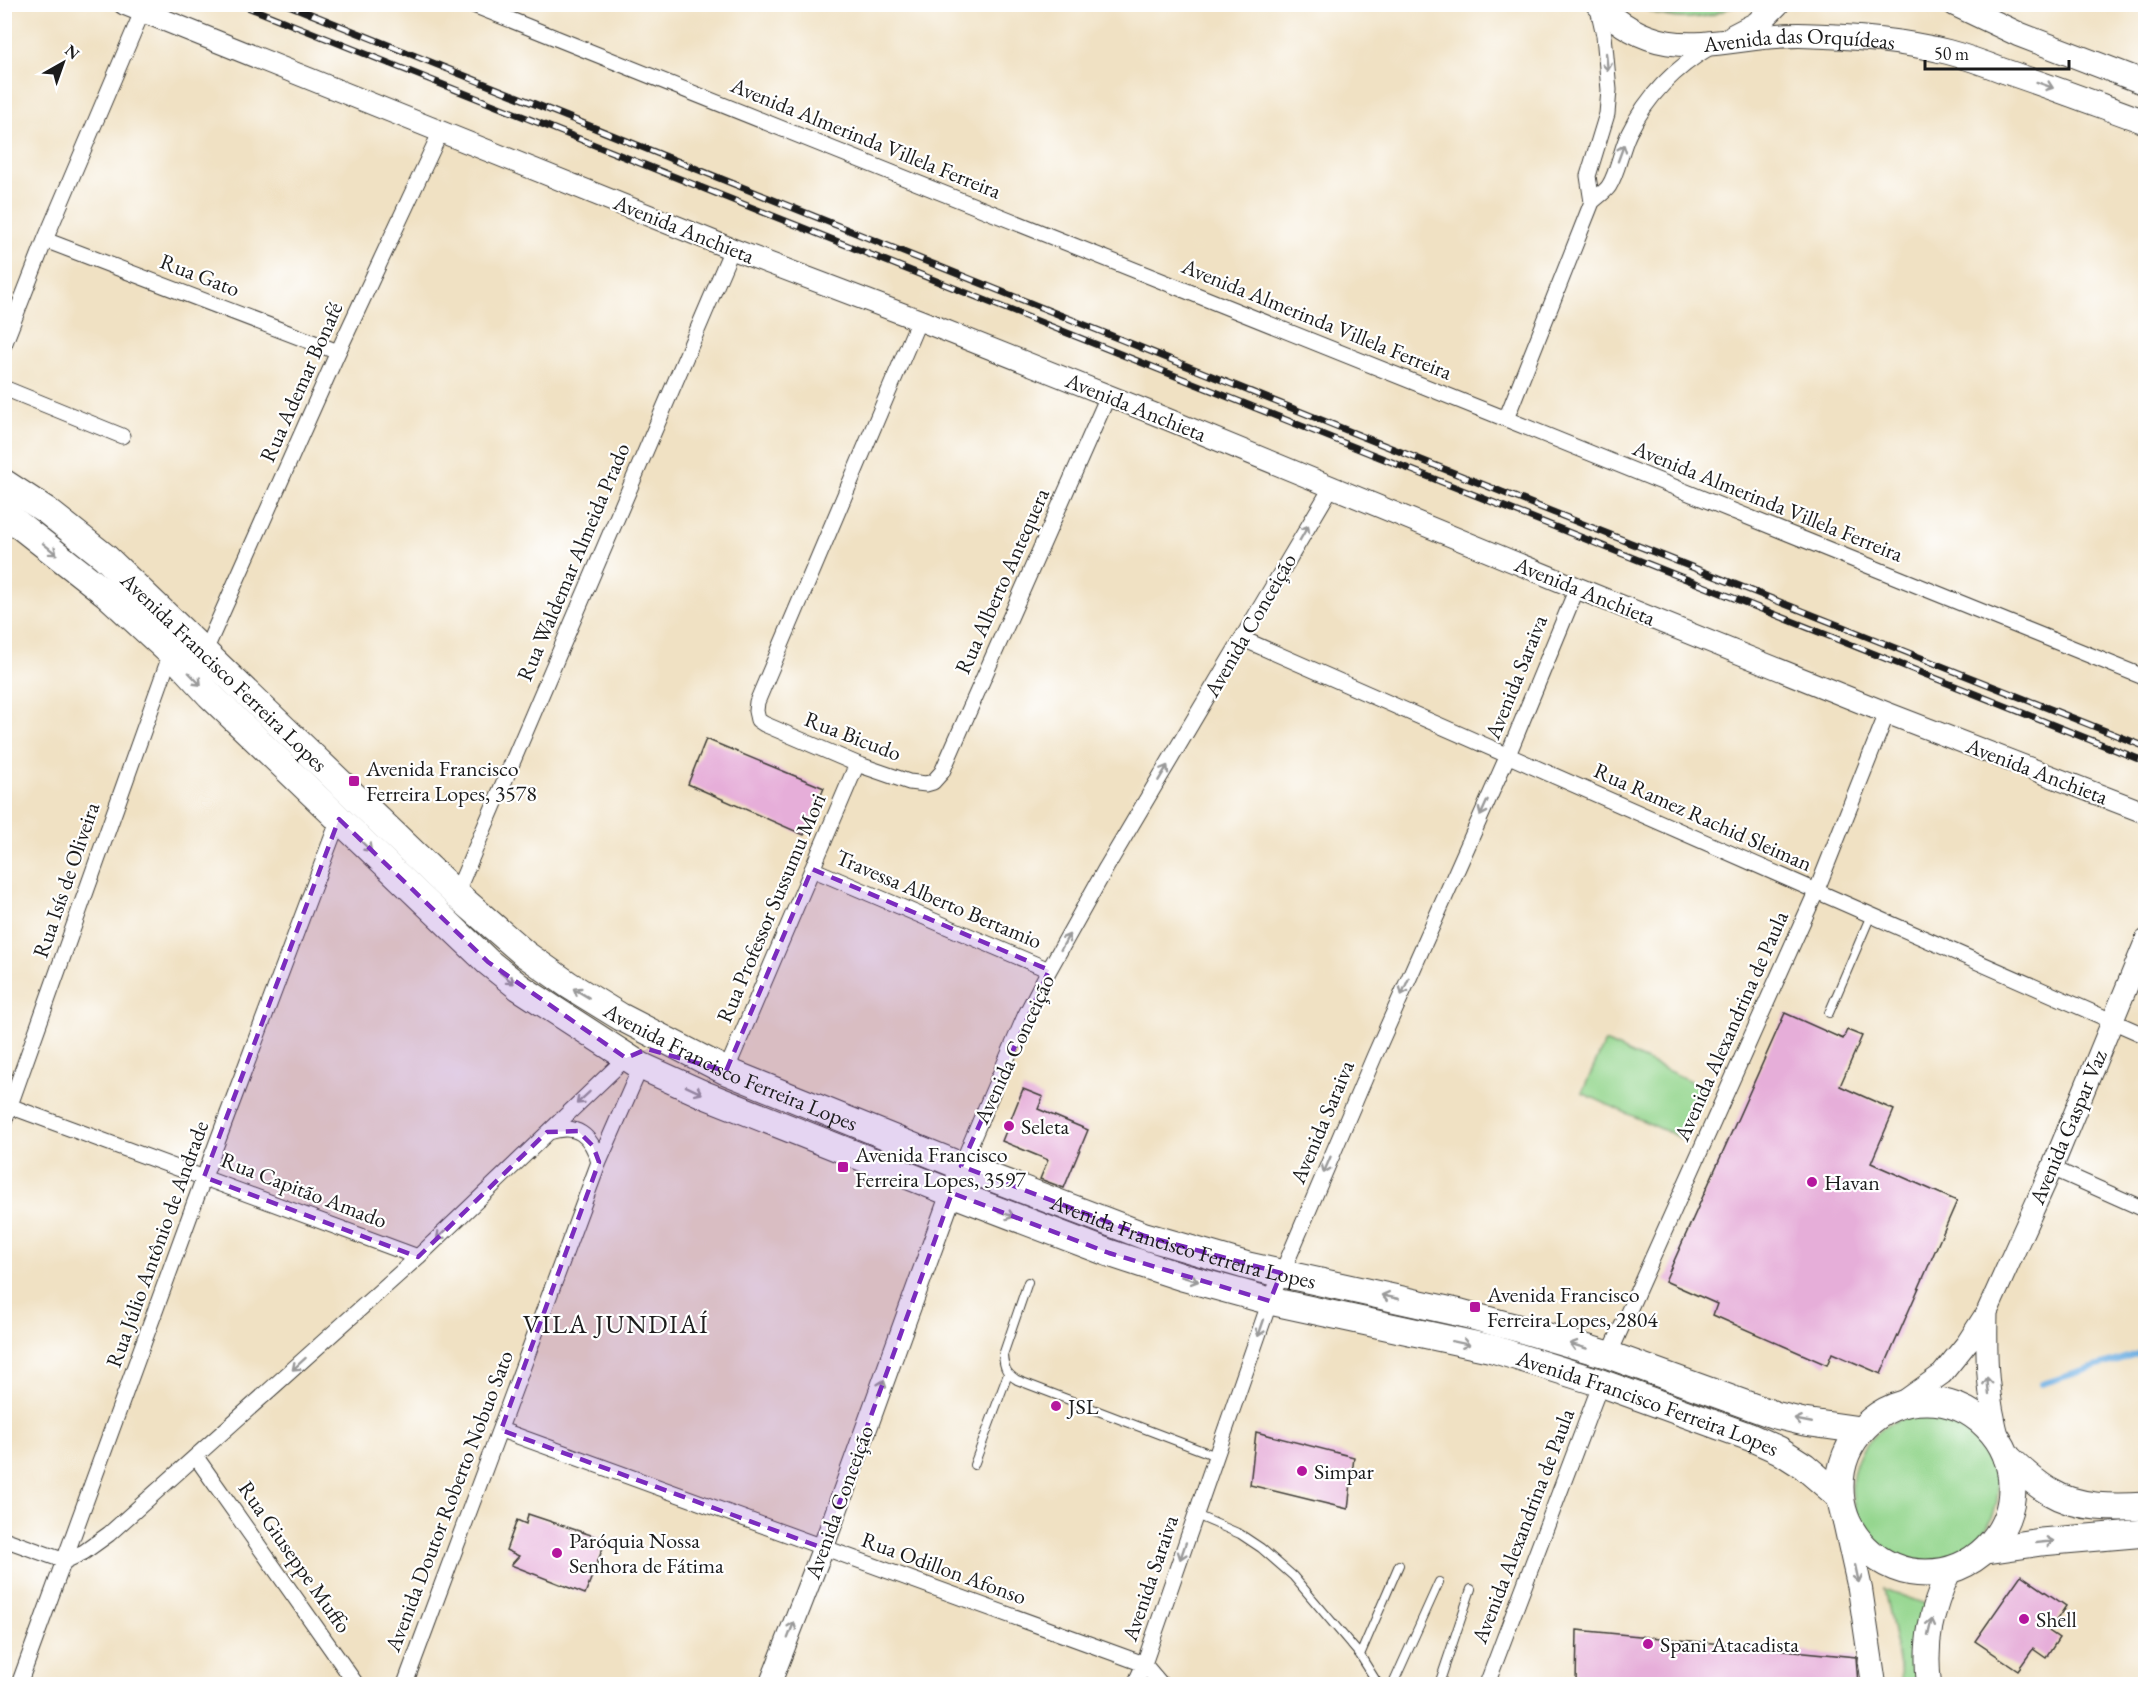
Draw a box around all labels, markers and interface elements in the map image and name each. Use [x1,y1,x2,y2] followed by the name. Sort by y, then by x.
[1701,20,1897,58] street label: Avenida das Orquídeas
[33,33,93,93] north arrow
[1925,33,2069,71] scale bar
[61,40,84,64] text: N
[1934,42,1969,65] text: 50 m
[1602,52,1613,71] one-way arrow
[726,70,1006,206] street label: Avenida Almerinda Villela Ferreira
[2035,80,2054,91] one-way arrow
[1616,145,1627,163] one-way arrow
[608,187,759,271] street label: Avenida Anchieta
[156,247,244,303] street label: Rua Gato
[1177,251,1457,387] street label: Avenida Almerinda Villela Ferreira
[253,297,349,467] street label: Rua Ademar Bonafé
[1060,365,1211,449] street label: Avenida Anchieta
[1628,433,1908,569] street label: Avenida Almerinda Villela Ferreira
[510,438,636,685] street label: Rua Waldemar Almeida Prado
[948,483,1056,678] street label: Rua Alberto Antequera
[1299,525,1311,542] one-way arrow
[42,542,58,555] one-way arrow
[1197,548,1303,703] street label: Avenida Conceição
[1509,549,1660,633] street label: Avenida Anchieta
[114,565,334,778] street label: Avenida Francisco Ferreira Lopes
[1478,611,1554,744] street label: Avenida Saraiva
[188,671,202,686] one-way arrow
[800,704,906,768] street label: Rua Bicudo
[1961,730,2112,811] street label: Avenida Anchieta
[365,754,537,808] place label: Avenida Francisco Ferreira Lopes, 3578
[1589,756,1817,878] street label: Rua Ramez Rachid Sleiman
[1157,765,1169,782] one-way arrow
[347,774,361,788] marker: Avenida Francisco Ferreira Lopes, 3578
[710,789,832,1027] street label: Rua Professor Sussumu Mori
[26,798,106,962] street label: Rua Isís de Oliveira
[1478,799,1489,817] one-way arrow
[357,837,372,852] one-way arrow
[832,842,1047,956] street label: Travessa Alberto Bertamio
[1667,906,1795,1147] street label: Avenida Alexandrina de Paula
[1059,934,1071,951] one-way arrow
[966,970,1061,1129] street label: Avenida Conceição
[499,971,515,984] one-way arrow
[1399,977,1411,995] one-way arrow
[573,986,590,998] one-way arrow
[598,995,862,1137] street label: Avenida Francisco Ferreira Lopes
[2022,1045,2114,1210] street label: Avenida Gaspar Vaz
[1283,1056,1361,1189] street label: Avenida Saraiva
[684,1084,702,1096] one-way arrow
[576,1091,591,1105] one-way arrow
[1021,1112,1070,1141] place label: Seleta
[99,1116,215,1371] street label: Rua Júlio Antônio de Andrade
[1002,1119,1016,1133] marker: Seleta
[854,1140,1026,1194] place label: Avenida Francisco Ferreira Lopes, 3597
[217,1145,391,1235] street label: Rua Capitão Amado
[1321,1156,1333,1174] one-way arrow
[836,1160,850,1174] marker: Avenida Francisco Ferreira Lopes, 3597
[1824,1168,1880,1197] place label: Havan
[1805,1175,1819,1189] marker: Havan
[1046,1187,1319,1295] street label: Avenida Francisco Ferreira Lopes
[996,1209,1015,1220] one-way arrow
[435,1225,450,1240] one-way arrow
[1180,1274,1199,1285] one-way arrow
[1486,1280,1658,1334] place label: Avenida Francisco Ferreira Lopes, 2804
[1380,1291,1400,1302] one-way arrow
[1468,1300,1482,1314] marker: Avenida Francisco Ferreira Lopes, 2804
[523,1307,709,1341] district label: VILA JUNDIAÍ
[1254,1318,1265,1336] one-way arrow
[1452,1337,1471,1349] one-way arrow
[1569,1340,1588,1351] one-way arrow
[1512,1343,1784,1463] street label: Avenida Francisco Ferreira Lopes
[378,1346,520,1657] street label: Avenida Doutor Roberto Nobuo Sato
[291,1357,306,1371] one-way arrow
[1982,1377,1993,1397] one-way arrow
[876,1379,887,1398] one-way arrow
[1066,1392,1099,1421] place label: JSL
[1049,1399,1063,1413] marker: JSL
[1464,1404,1581,1648] street label: Avenida Alexandrina de Paula
[1793,1415,1813,1426] one-way arrow
[797,1421,880,1584] street label: Avenida Conceição
[1314,1457,1374,1486] place label: Simpar
[1295,1464,1309,1478] marker: Simpar
[232,1475,358,1639] street label: Rua Giuseppe Muffo
[1115,1511,1185,1646] street label: Avenida Saraiva
[858,1525,1031,1611] street label: Rua Odillon Afonso
[569,1526,724,1580] place label: Paróquia Nossa Senhora de Fátima
[2034,1536,2054,1547] one-way arrow
[1176,1542,1187,1560] one-way arrow
[550,1546,564,1560] marker: Paróquia Nossa Senhora de Fátima
[1851,1564,1863,1583] one-way arrow
[2036,1605,2077,1634] place label: Shell
[2017,1612,2031,1626] marker: Shell
[1925,1617,1937,1636] one-way arrow
[786,1621,797,1640] one-way arrow
[1660,1630,1799,1659] place label: Spani Atacadista
[1641,1637,1655,1651] marker: Spani Atacadista

